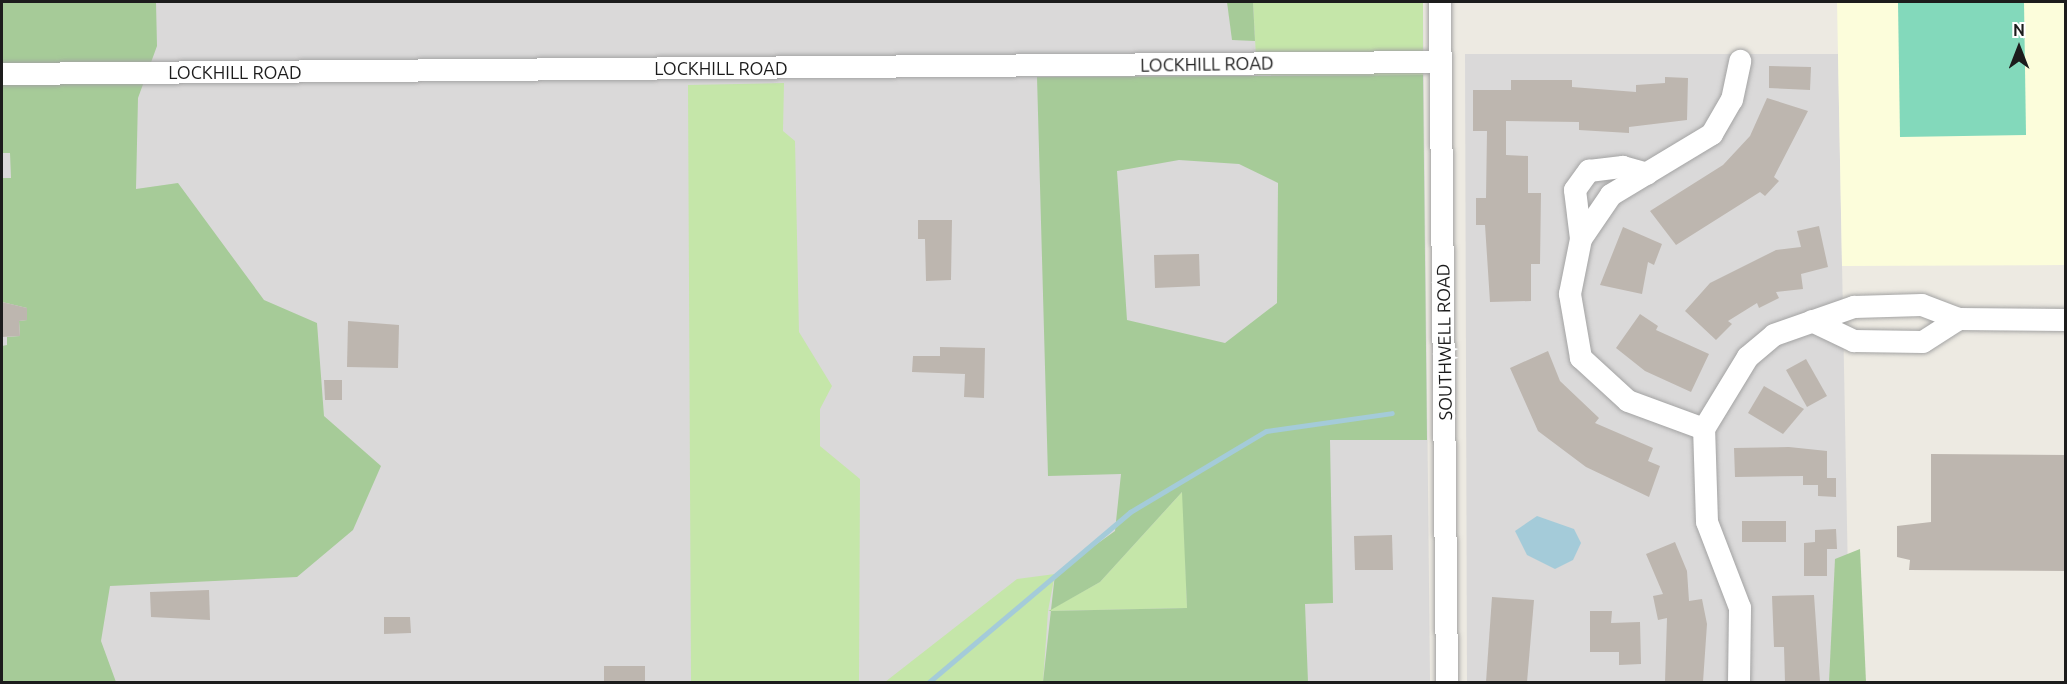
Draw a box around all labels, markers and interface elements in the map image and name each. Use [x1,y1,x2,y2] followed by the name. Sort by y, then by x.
[1989,18,2049,78] north arrow
[2013,21,2025,39] text: N
[1140,52,1274,76] street label: LOCKHILL ROAD
[654,57,788,79] street label: LOCKHILL ROAD
[168,61,302,83] street label: LOCKHILL ROAD
[1432,263,1456,421] street label: SOUTHWELL ROAD

